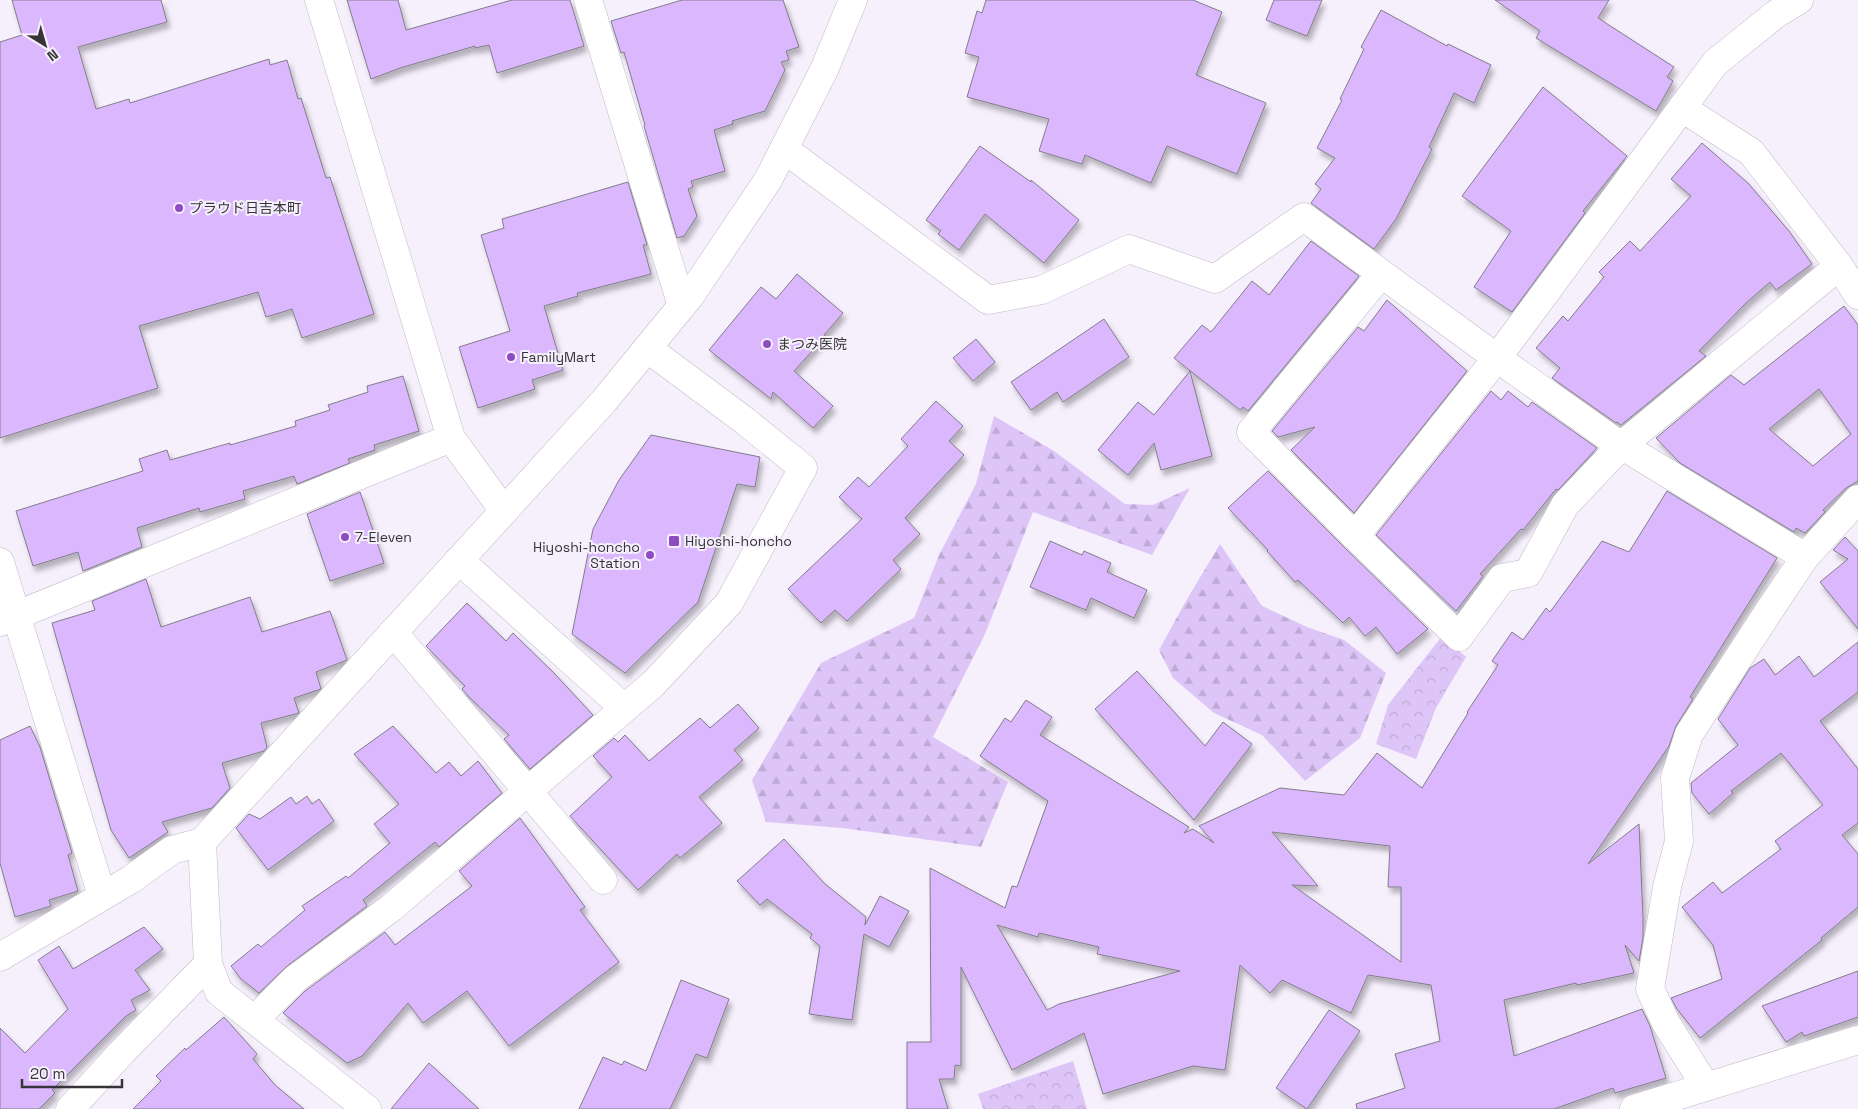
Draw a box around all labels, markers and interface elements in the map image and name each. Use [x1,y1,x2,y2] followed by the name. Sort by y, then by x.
[20,20,70,70] north arrow
[44,45,62,65] text: N
[189,199,301,217] place label: プラウド日吉本町
[173,202,185,214] marker: プラウド日吉本町
[777,335,847,353] place label: まつみ医院
[761,338,773,350] marker: まつみ医院
[521,348,596,366] place label: FamilyMart
[505,351,517,363] marker: FamilyMart
[355,528,412,546] place label: 7-Eleven
[339,531,351,543] marker: 7-Eleven
[685,532,792,550] place label: Hiyoshi-honcho
[667,534,681,548] marker: Hiyoshi-honcho
[533,538,640,572] place label: Hiyoshi-honcho Station
[644,549,656,561] marker: Hiyoshi-honcho Station
[22,1056,122,1088] scale bar
[30,1064,65,1083] text: 20 m

